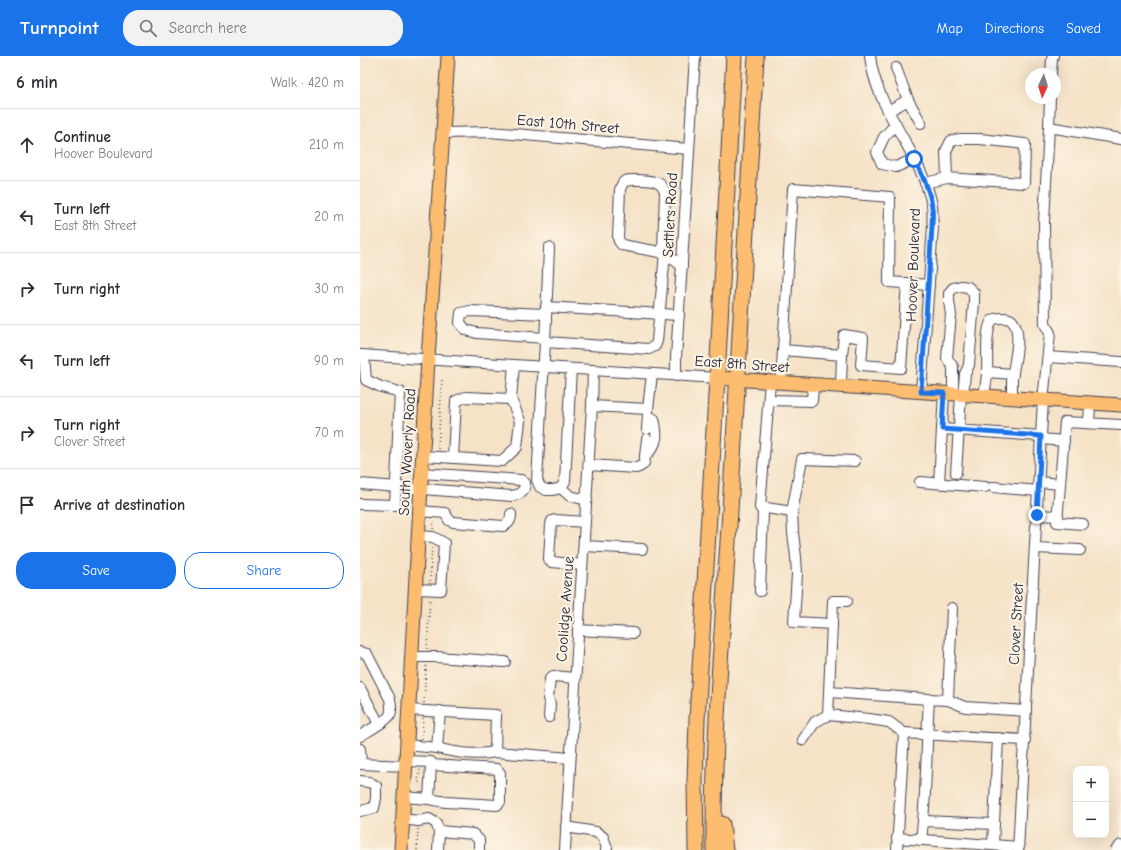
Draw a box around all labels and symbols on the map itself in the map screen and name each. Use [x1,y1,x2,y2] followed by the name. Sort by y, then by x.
[1025,68,1061,104] north arrow
[516,111,620,137] street label: East 10th Street
[905,150,923,168] route start
[659,172,681,258] street label: Settlers Road
[902,208,924,322] street label: Hoover Boulevard
[694,352,791,376] street label: East 8th Street
[395,388,419,516] street label: South Waverly Road
[1028,506,1046,524] route end
[552,555,578,662] street label: Coolidge Avenue
[1005,582,1027,666] street label: Clover Street

